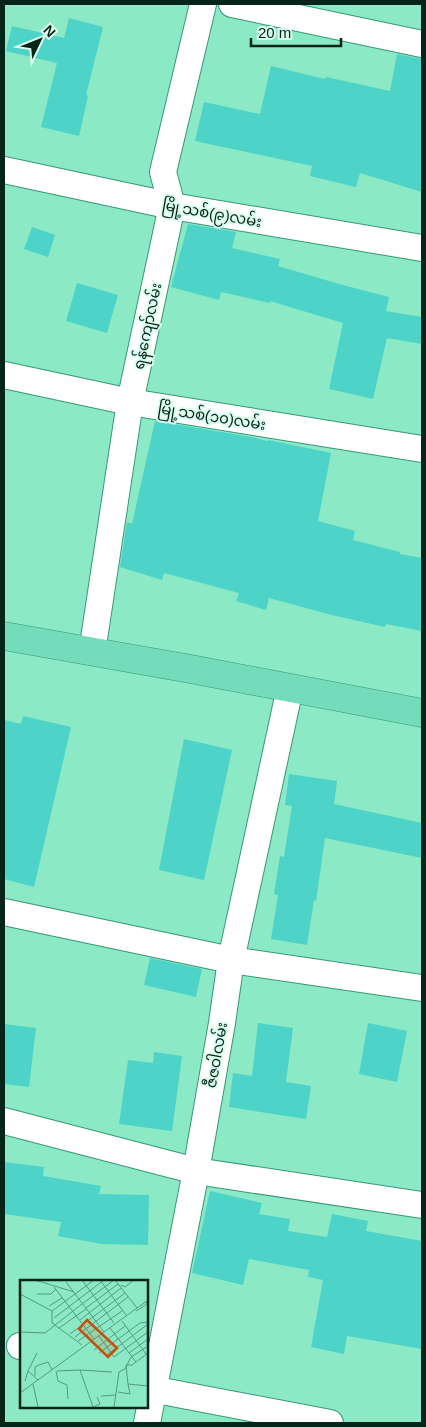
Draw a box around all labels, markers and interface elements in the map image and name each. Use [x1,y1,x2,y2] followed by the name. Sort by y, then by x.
[15,15,65,65] north arrow
[251,15,341,47] scale bar
[40,22,59,40] text: N
[258,24,291,41] text: 20 m
[160,195,263,234] street label: မြို့သစ်(၉)လမ်း
[129,281,168,372] street label: ရန်ကျော်လမ်း
[156,398,267,437] street label: မြို့သစ်(၁၀)လမ်း
[201,1020,230,1089] street label: ဇီဇဝါလမ်း
[20,1280,148,1407] inset map

